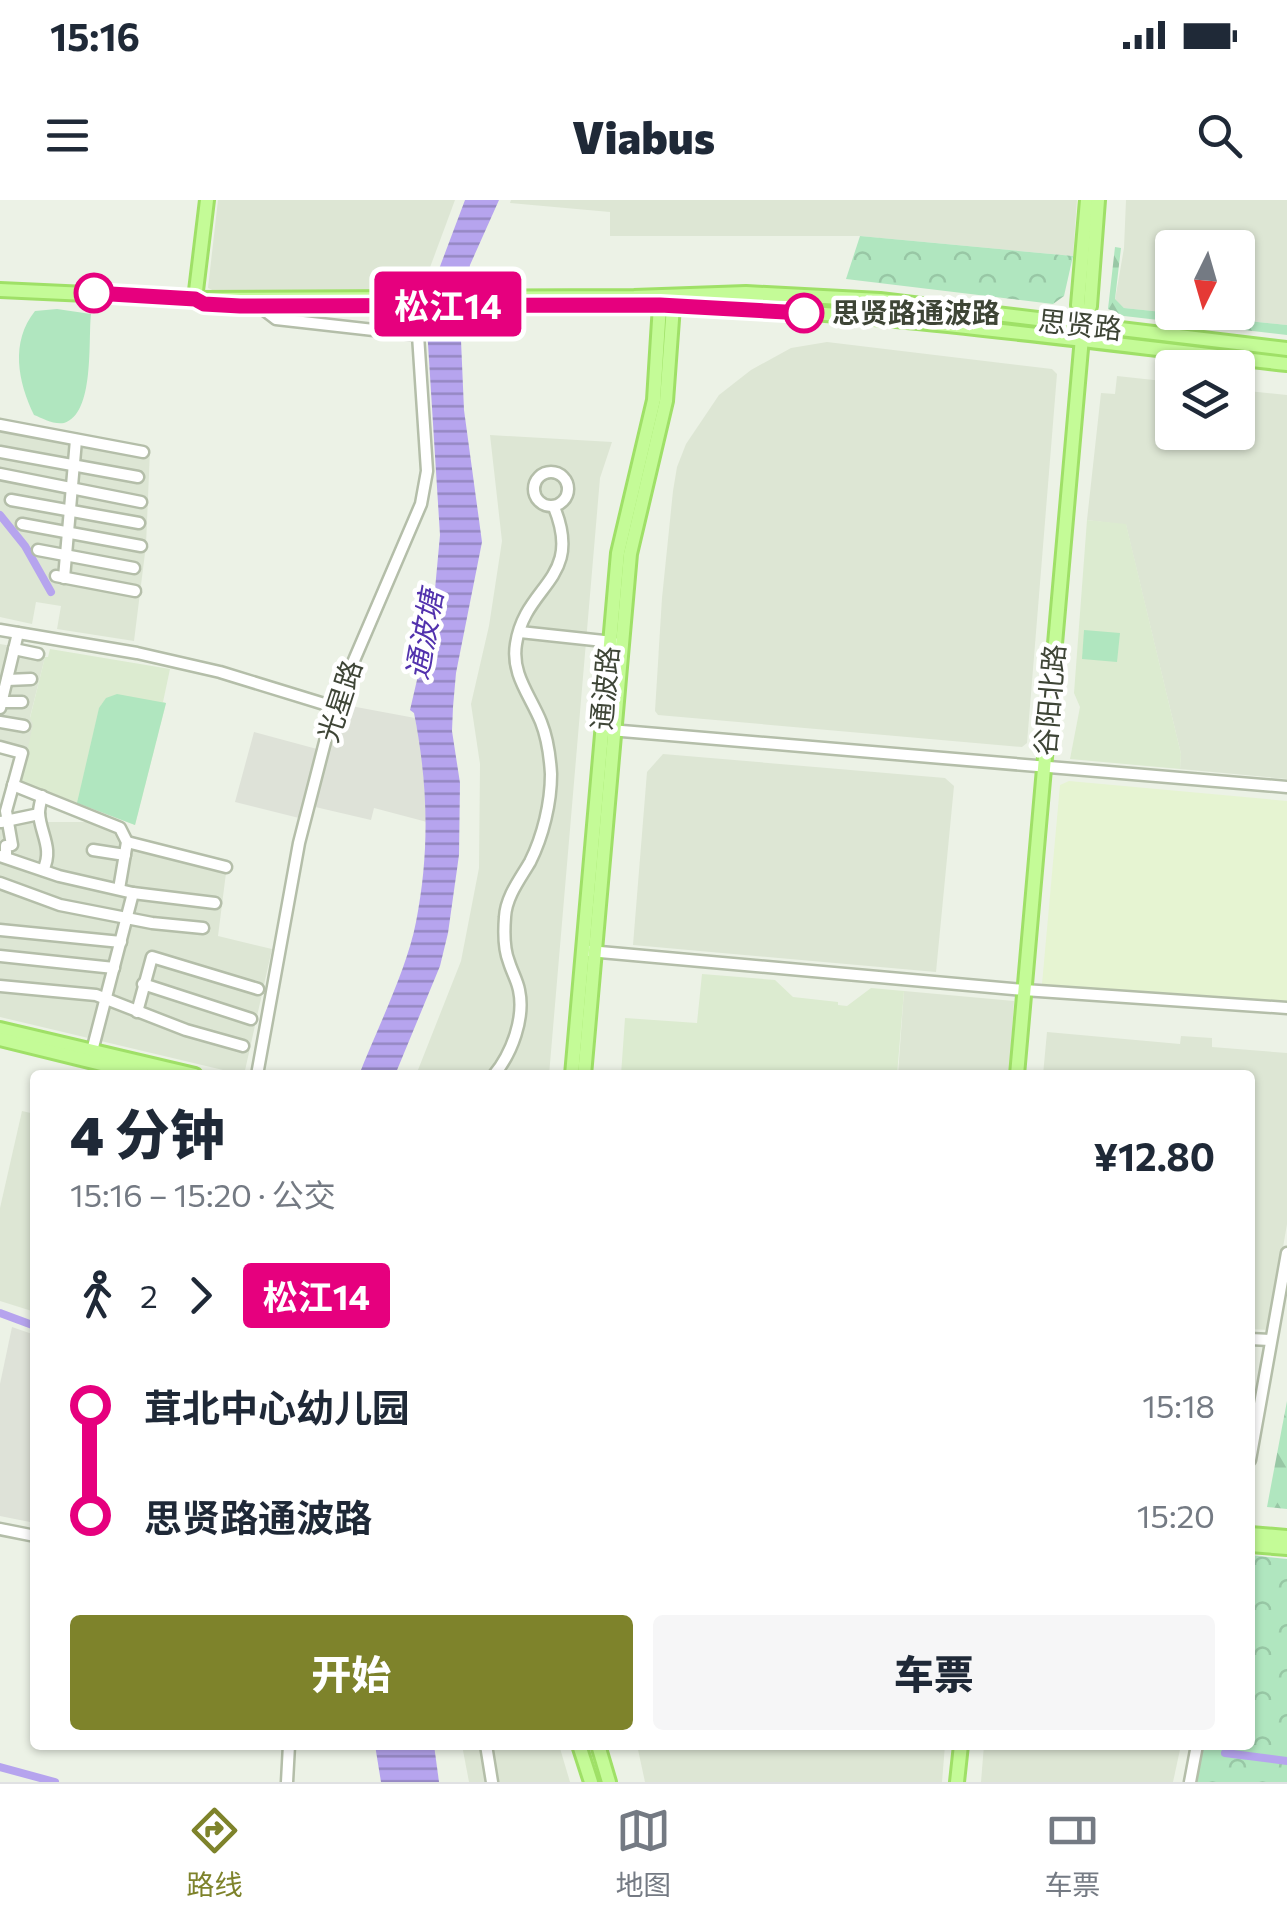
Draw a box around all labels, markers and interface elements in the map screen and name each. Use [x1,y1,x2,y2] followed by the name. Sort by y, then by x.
[50,12,140,59] text: 15:16
[40,108,95,163] icon: menu
[572,108,715,163] text: Viabus
[1192,108,1247,163] icon: search
[1155,230,1255,330] north arrow
[1155,230,1255,450] map controls
[378,272,518,336] line badge: 松江14
[75,274,113,312] unlabelled marker
[394,283,502,326] text: 松江14
[785,294,823,332] marker: 思贤路通波路
[832,295,1000,329] place label: 思贤路通波路
[1037,303,1124,345] street label: 思贤路
[1155,350,1255,450] button: layers
[397,582,449,682] water label: 通波塘
[1027,643,1071,757] street label: 谷阳北路
[583,645,625,731] street label: 通波路
[310,655,368,746] street label: 光星路
[70,1099,225,1166] text: 4 分钟
[1094,1132,1215,1179] text: ¥12.80
[70,1174,336,1214] text: 15:16 – 15:20 · 公交
[70,1268,125,1323] icon: walk
[173,1268,228,1323] icon: forward
[263,1274,370,1317] text: 松江14
[140,1275,158,1315] text: 2
[144,1383,410,1430] text: 茸北中心幼儿园
[1142,1385,1215,1425] text: 15:18
[144,1493,372,1540] text: 思贤路通波路
[1137,1495,1215,1535] text: 15:20
[70,1615,633,1730] button: 开始
[653,1615,1215,1730] button: 车票
[186,1803,243,1903] tab: 路线
[615,1803,672,1903] tab: 地图
[1044,1803,1101,1903] tab: 车票

